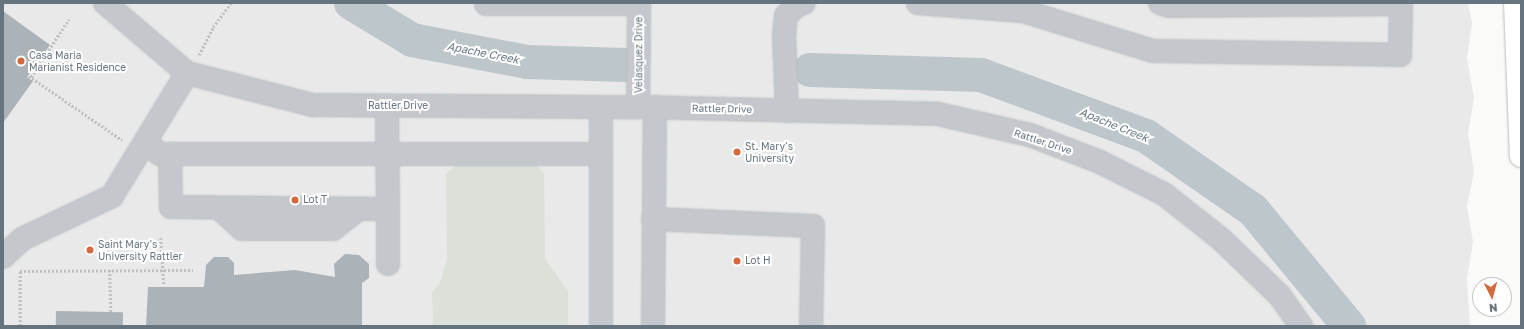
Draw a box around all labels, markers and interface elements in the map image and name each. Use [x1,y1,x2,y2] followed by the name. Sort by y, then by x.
[633,17,645,93] street label: Velasquez Drive
[446,40,520,66] water label: Apache Creek
[29,49,126,72] place label: Casa Maria Marianist Residence
[16,56,26,66] marker: Casa Maria Marianist Residence
[368,100,428,112] street label: Rattler Drive
[692,102,752,116] street label: Rattler Drive
[1078,105,1150,145] water label: Apache Creek
[1013,127,1073,157] street label: Rattler Drive
[745,140,794,164] place label: St. Mary's University
[732,147,742,157] marker: St. Mary's University
[303,194,327,206] place label: Lot T
[290,195,300,205] marker: Lot T
[98,238,182,262] place label: Saint Mary's University Rattler
[85,245,95,255] marker: Saint Mary's University Rattler
[745,255,771,267] place label: Lot H
[732,256,742,266] marker: Lot H
[1472,277,1512,317] north arrow
[1488,302,1498,315] text: N

